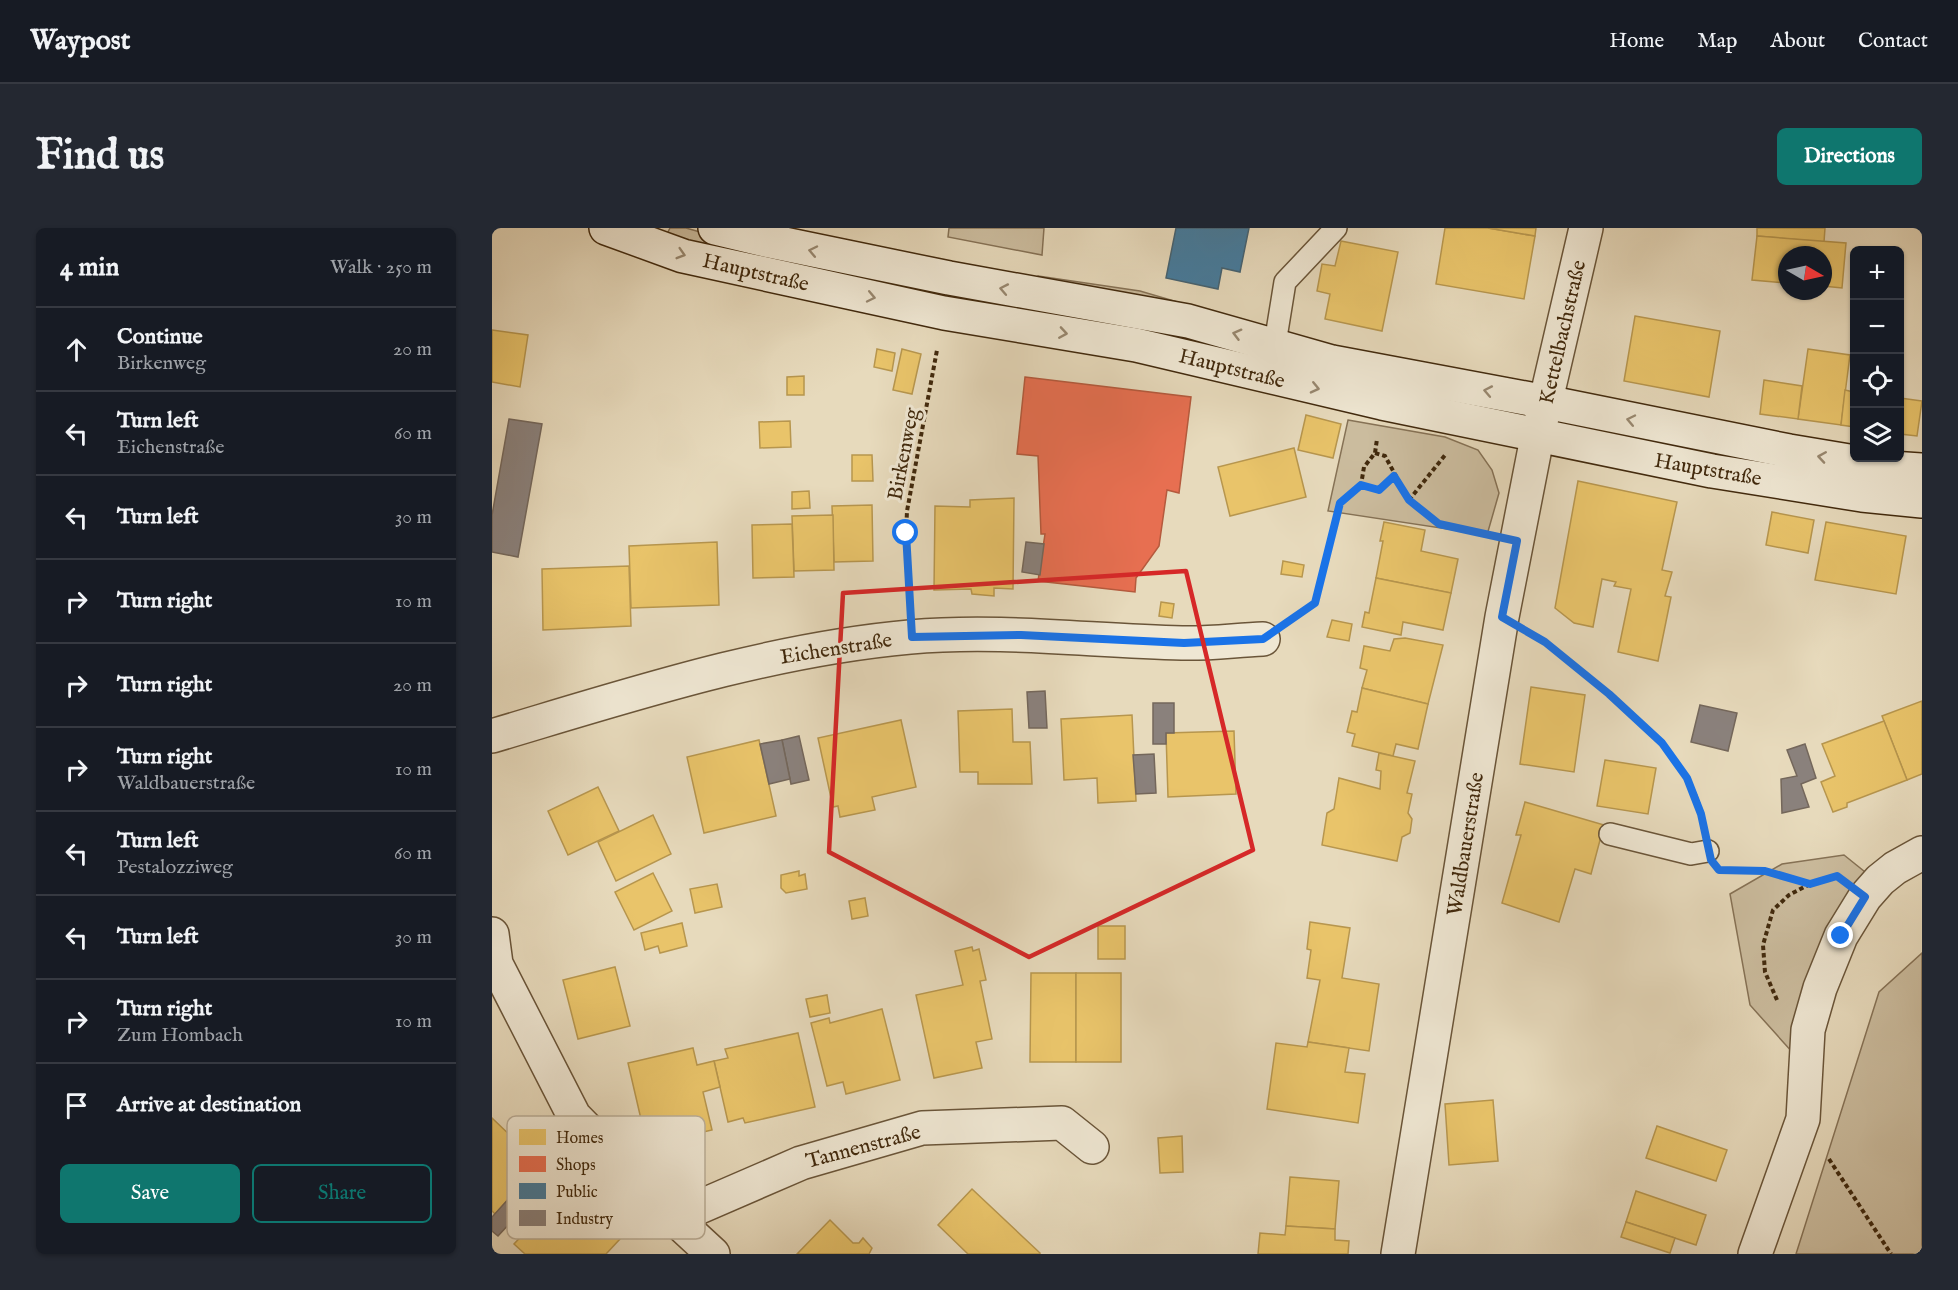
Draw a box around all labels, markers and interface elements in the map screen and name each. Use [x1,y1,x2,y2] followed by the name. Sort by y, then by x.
[30,24,130,59] text: Waypost
[1609,28,1664,55] text: Home
[1697,28,1737,55] text: Map
[1770,28,1825,55] text: About
[1858,28,1928,55] text: Contact
[1777,128,1922,185] button: Directions
[36,130,164,183] text: Find us
[808,245,818,258] one-way arrow
[1778,246,1832,300] north arrow
[1850,246,1904,462] map controls
[1850,246,1904,300] button: +
[675,247,686,259] one-way arrow
[700,248,812,299] street label: Hauptstraße
[60,251,119,284] text: 4 min
[330,255,432,280] text: Walk · 250 m
[1534,257,1593,407] street label: Kettelbachstraße
[1000,283,1010,296] one-way arrow
[866,290,876,303] one-way arrow
[1850,300,1904,354] button: −
[117,323,203,351] text: Continue
[1057,326,1067,339] one-way arrow
[1232,329,1243,341] one-way arrow
[60,333,93,366] icon: ahead
[393,337,432,362] text: 20 m
[1176,343,1288,396] street label: Hauptstraße
[117,351,206,376] text: Birkenweg
[1850,354,1904,408] button: locate
[1309,380,1319,393] one-way arrow
[1483,385,1493,398] one-way arrow
[882,405,927,503] street label: Birkenweg
[117,407,199,435] text: Turn left
[1850,408,1904,462] button: layers
[1626,414,1636,427] one-way arrow
[60,417,93,450] icon: left
[394,421,432,446] text: 60 m
[117,435,225,460] text: Eichenstraße
[1652,448,1764,493] street label: Hauptstraße
[1818,451,1828,464] one-way arrow
[60,501,93,534] icon: left
[117,503,199,531] text: Turn left
[395,505,432,530] text: 30 m
[892,519,918,545] route start
[60,585,93,618] icon: right
[117,587,212,615] text: Turn right
[395,589,432,614] text: 10 m
[778,627,894,672] street label: Eichenstraße
[60,669,93,702] icon: right
[117,671,212,699] text: Turn right
[393,673,432,698] text: 20 m
[117,743,212,771] text: Turn right
[60,753,93,786] icon: right
[395,757,432,782] text: 10 m
[1442,770,1491,918] street label: Waldbauerstraße
[117,771,255,796] text: Waldbauerstraße
[117,827,199,855] text: Turn left
[60,837,93,870] icon: left
[394,841,432,866] text: 60 m
[117,855,233,880] text: Pestalozziweg
[60,921,93,954] icon: left
[1827,922,1853,948] route end
[117,923,199,951] text: Turn left
[395,925,432,950] text: 30 m
[117,995,212,1023] text: Turn right
[60,1005,93,1038] icon: right
[395,1009,432,1034] text: 10 m
[117,1023,243,1048] text: Zum Hombach
[60,1089,93,1122] icon: arrive
[117,1091,301,1119] text: Arrive at destination
[507,1116,705,1239] legend
[803,1119,924,1176] street label: Tannenstraße
[556,1129,604,1149] text: Homes
[556,1156,596,1176] text: Shops
[60,1164,240,1223] button: Save
[252,1164,432,1223] button: Share
[556,1183,598,1203] text: Public
[556,1210,613,1230] text: Industry

